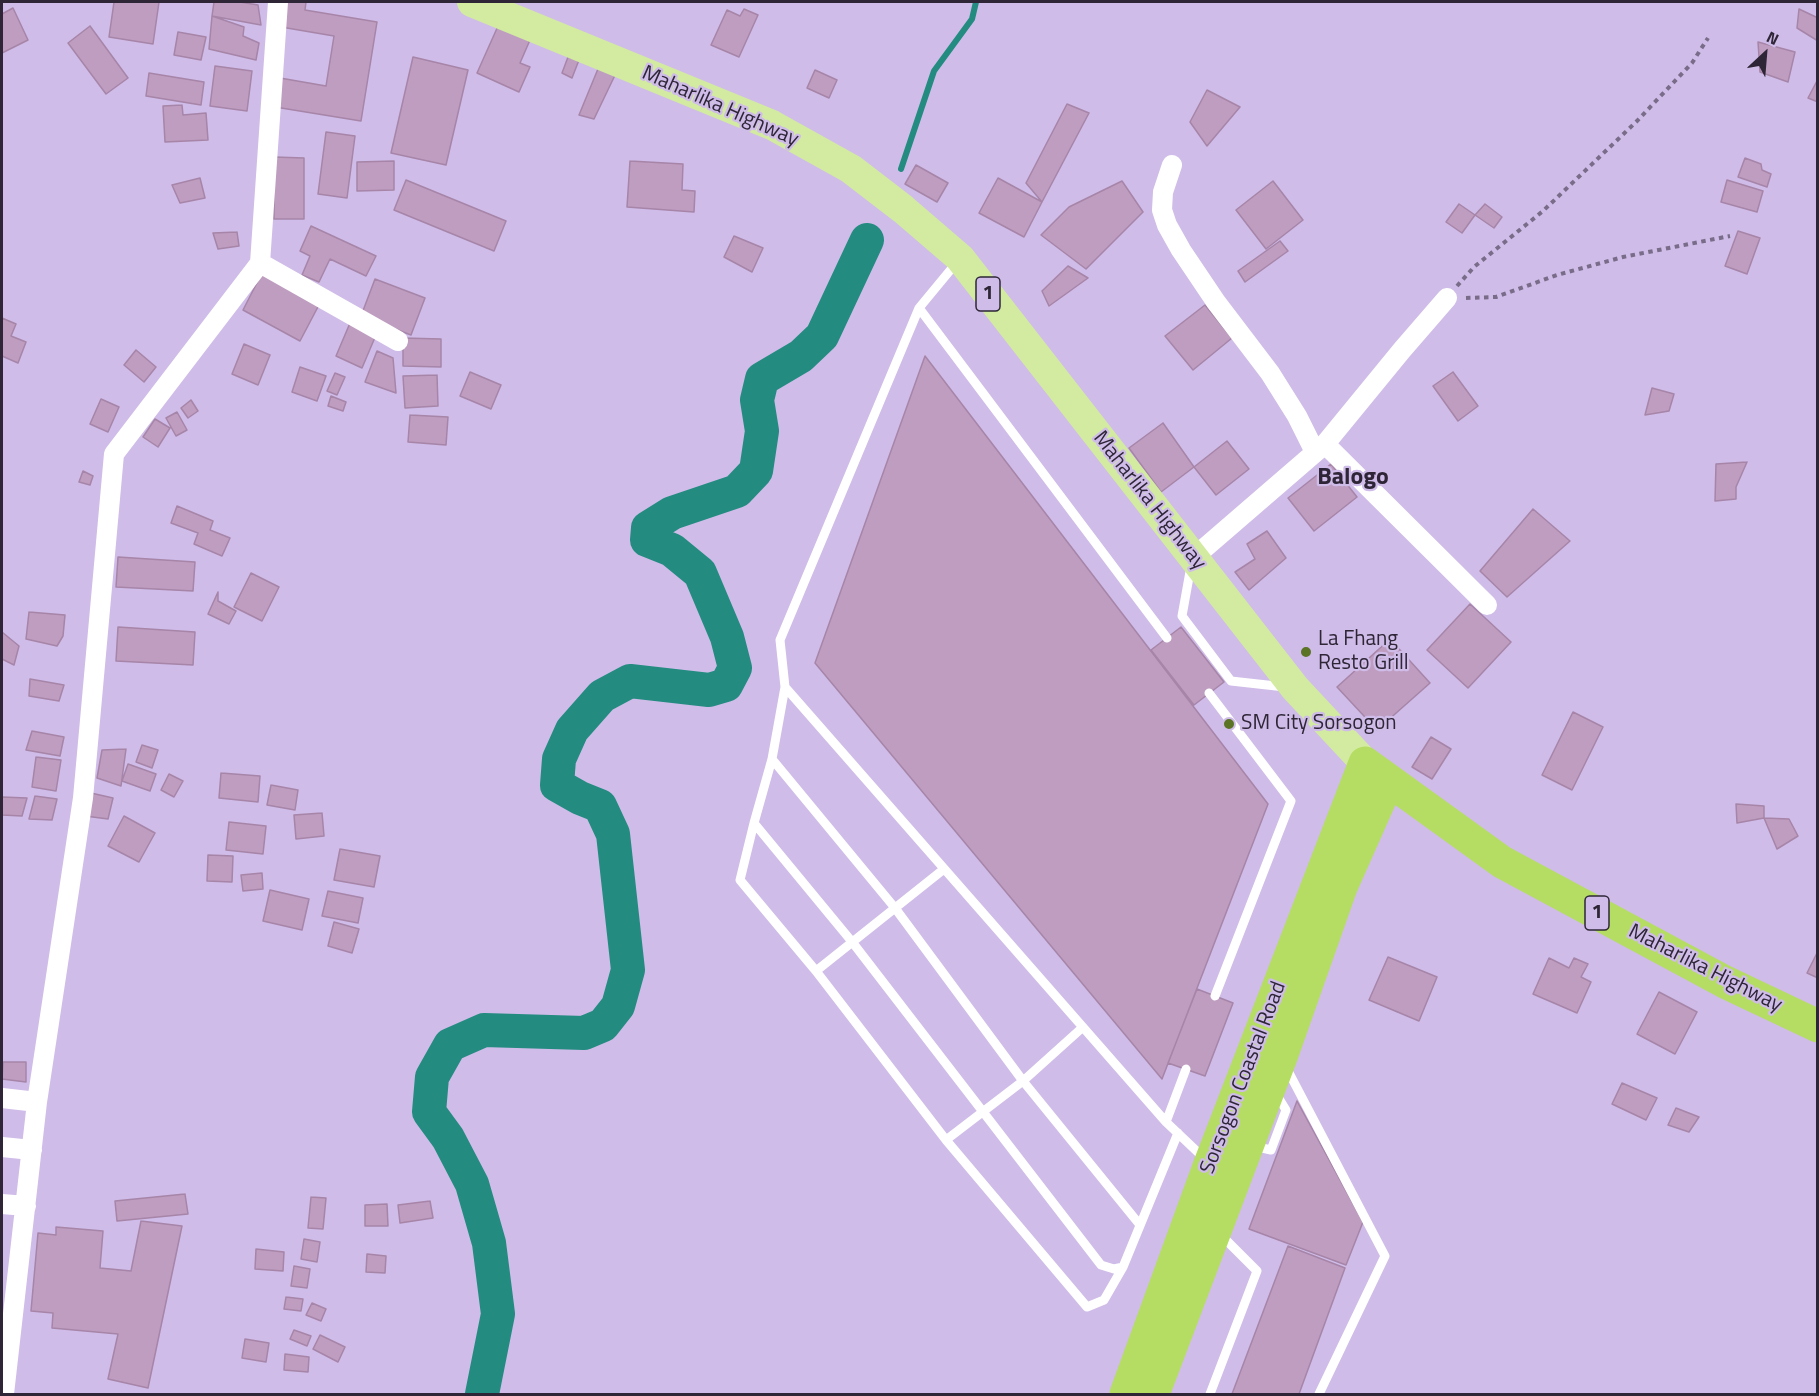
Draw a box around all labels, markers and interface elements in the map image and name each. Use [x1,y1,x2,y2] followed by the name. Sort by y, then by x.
[1735,24,1795,84] north arrow
[1763,25,1783,51] text: N
[638,61,802,153] street label: Maharlika Highway
[976,277,1000,311] road number: 1
[1087,427,1211,575] street label: Maharlika Highway
[1317,464,1389,492] district label: Balogo
[1318,627,1409,677] place label: La Fhang Resto Grill
[1299,645,1313,659] marker: La Fhang Resto Grill
[1241,711,1397,737] place label: SM City Sorsogon
[1222,717,1236,731] marker: SM City Sorsogon
[1585,896,1609,930] road number: 1
[1624,919,1786,1019] street label: Maharlika Highway
[1196,978,1292,1178] street label: Sorsogon Coastal Road

